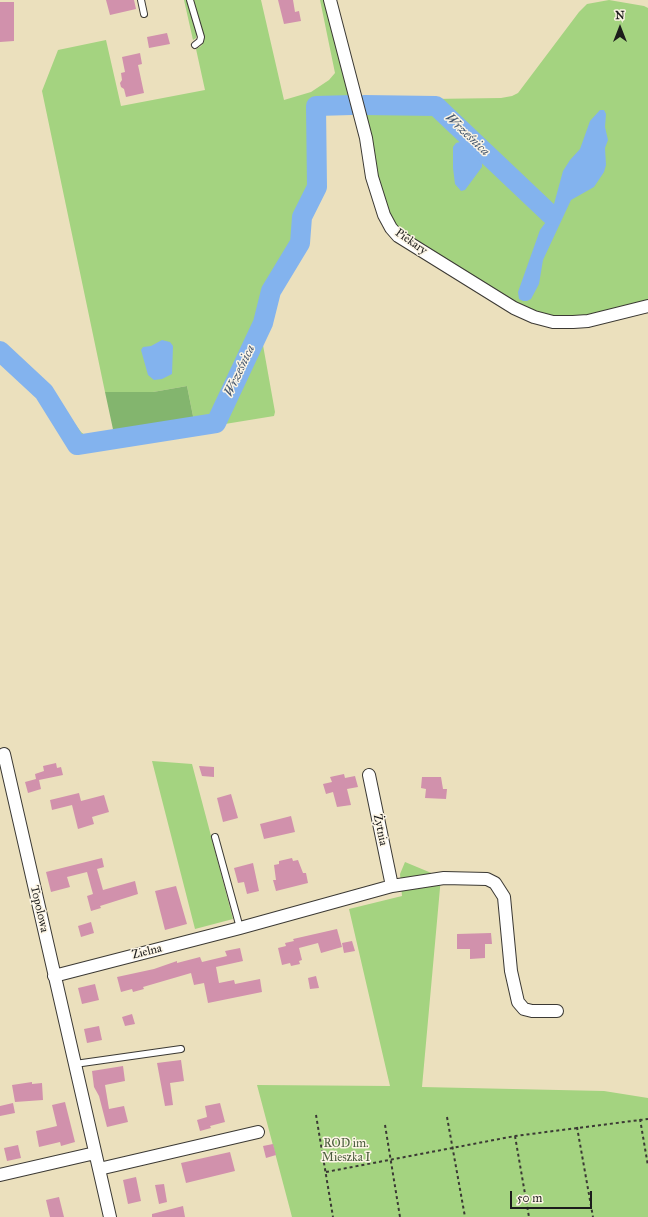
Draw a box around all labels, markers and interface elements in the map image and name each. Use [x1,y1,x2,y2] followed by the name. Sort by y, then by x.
[600,8,640,48] north arrow
[615,9,625,22] text: N
[442,111,492,159] water label: Wrześnica
[392,226,430,258] street label: Piekary
[221,343,259,399] water label: Wrześnica
[370,813,390,847] street label: Żytnia
[27,884,51,934] street label: Topolowa
[130,941,164,963] street label: Zielna
[322,1137,370,1165] park label: ROD im. Mieszka I
[512,1183,594,1209] scale bar
[517,1191,542,1205] text: 50 m

